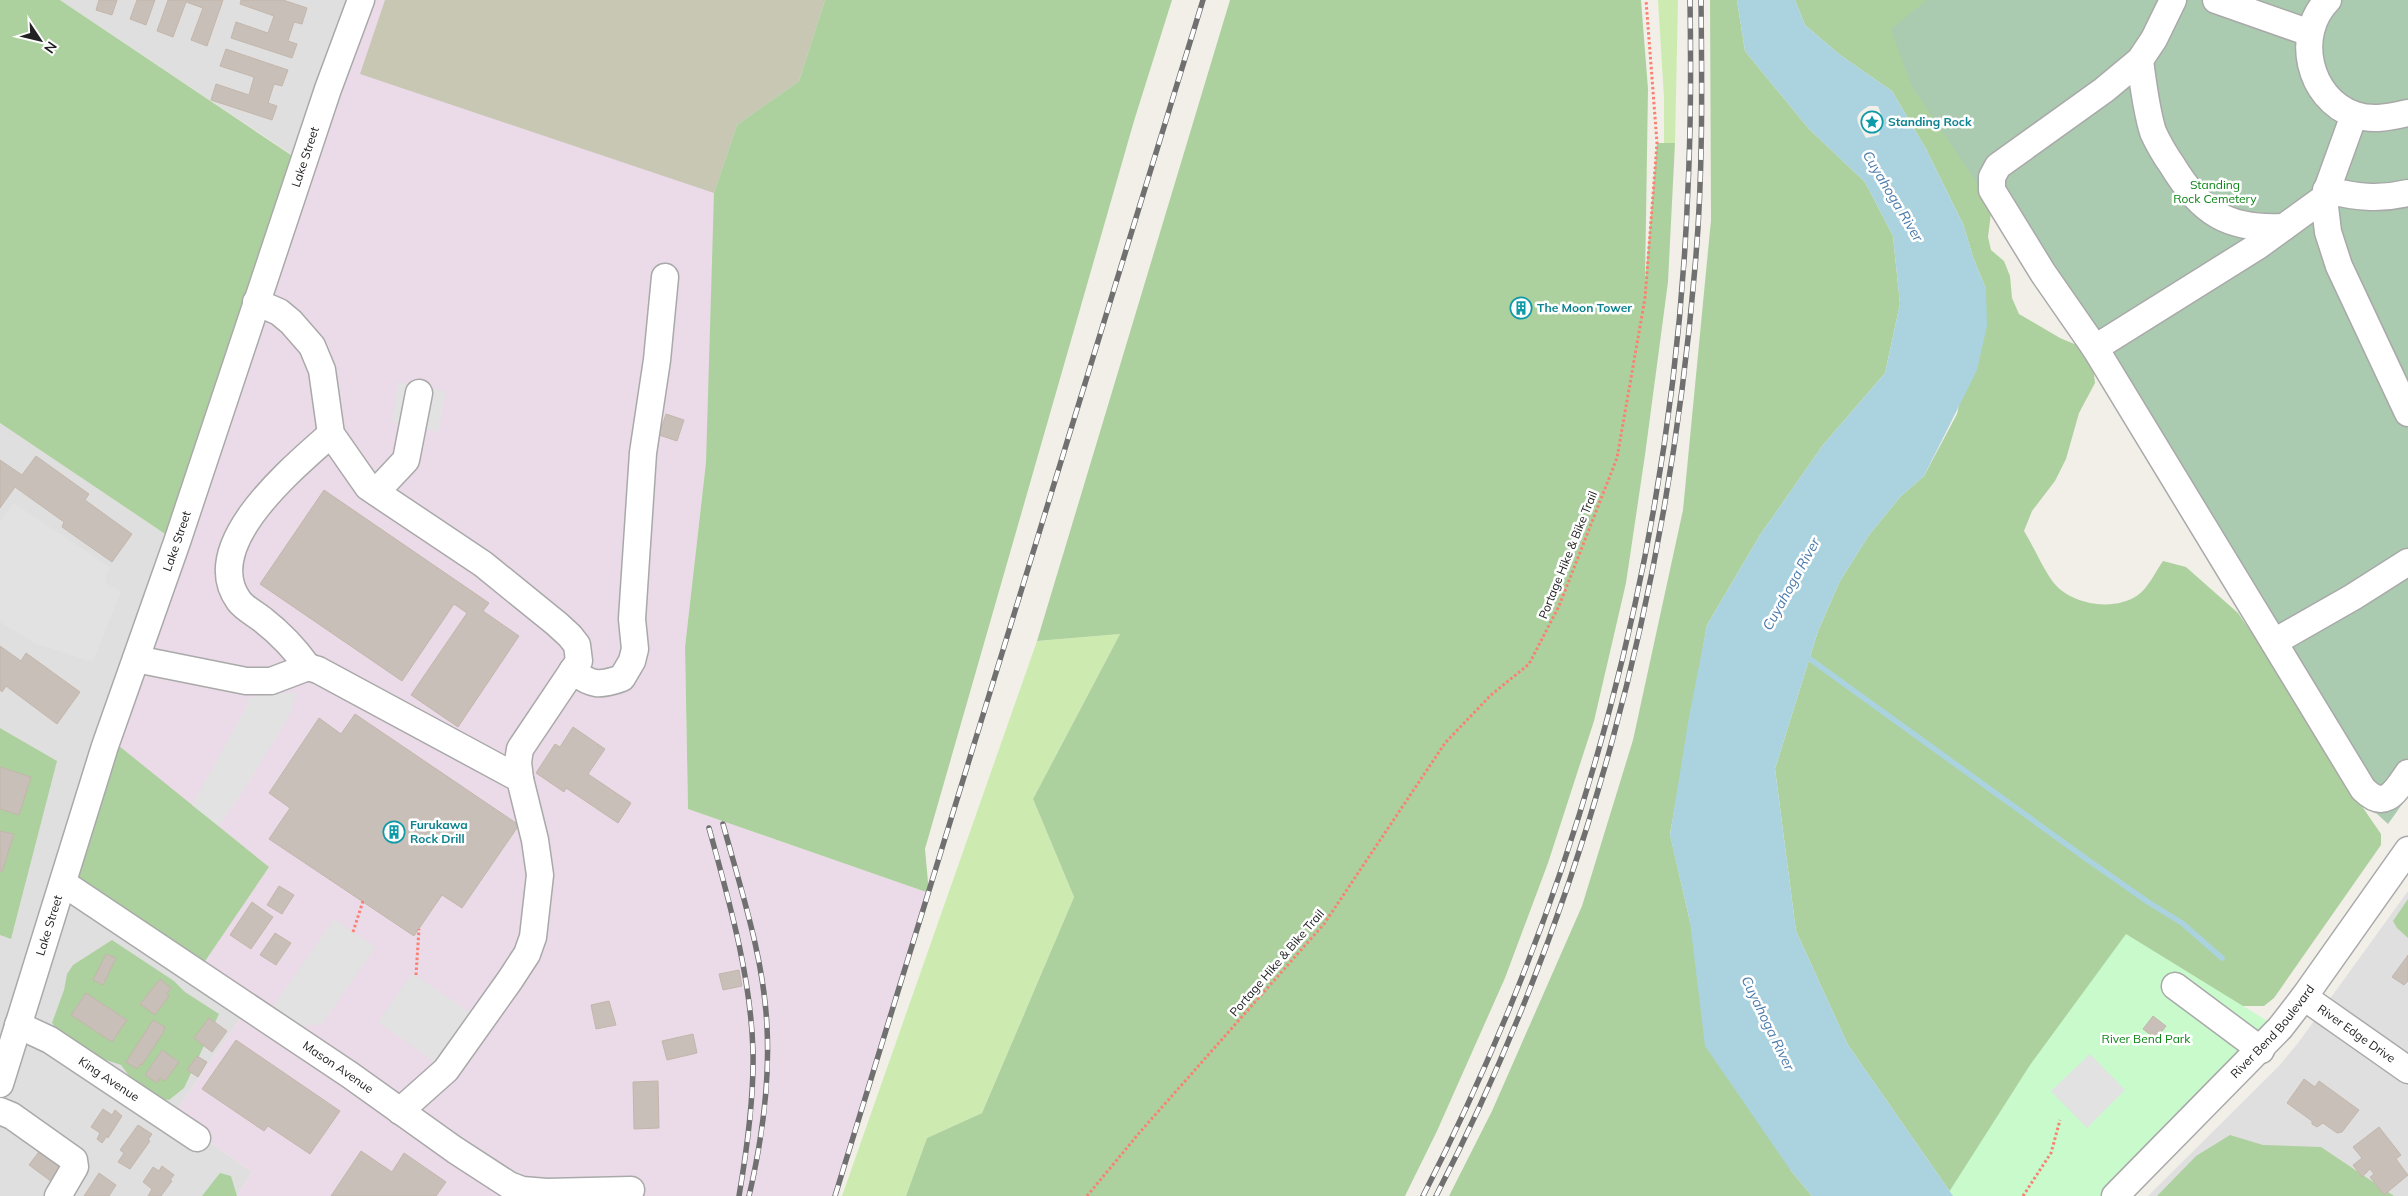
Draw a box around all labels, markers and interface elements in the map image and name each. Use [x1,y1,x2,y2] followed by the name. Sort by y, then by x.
[15,15,65,65] north arrow
[40,38,61,57] text: N
[1860,110,1884,134] place icon: Standing Rock
[1888,114,1972,129] place label: Standing Rock
[288,125,322,189] street label: Lake Street
[1859,147,1928,246] water label: Cuyahoga River
[2173,177,2257,206] park label: Standing Rock Cemetery
[1509,296,1533,320] building icon: The Moon Tower
[1537,300,1632,315] place label: The Moon Tower
[1535,489,1600,621] street label: Portage Hike & Bike Trail
[159,509,194,573] street label: Lake Street
[1758,534,1824,633] water label: Cuyahoga River
[410,817,468,846] place label: Furukawa Rock Drill
[382,820,406,844] building icon: Furukawa Rock Drill
[32,893,65,957] street label: Lake Street
[1226,906,1327,1019] street label: Portage Hike & Bike Trail
[1737,973,1799,1074] water label: Cuyahoga River
[2227,982,2317,1081] street label: River Bend Boulevard
[2315,1001,2398,1066] street label: River Edge Drive
[2102,1031,2191,1046] park label: River Bend Park
[300,1038,377,1096] street label: Mason Avenue
[76,1053,142,1104] street label: King Avenue

